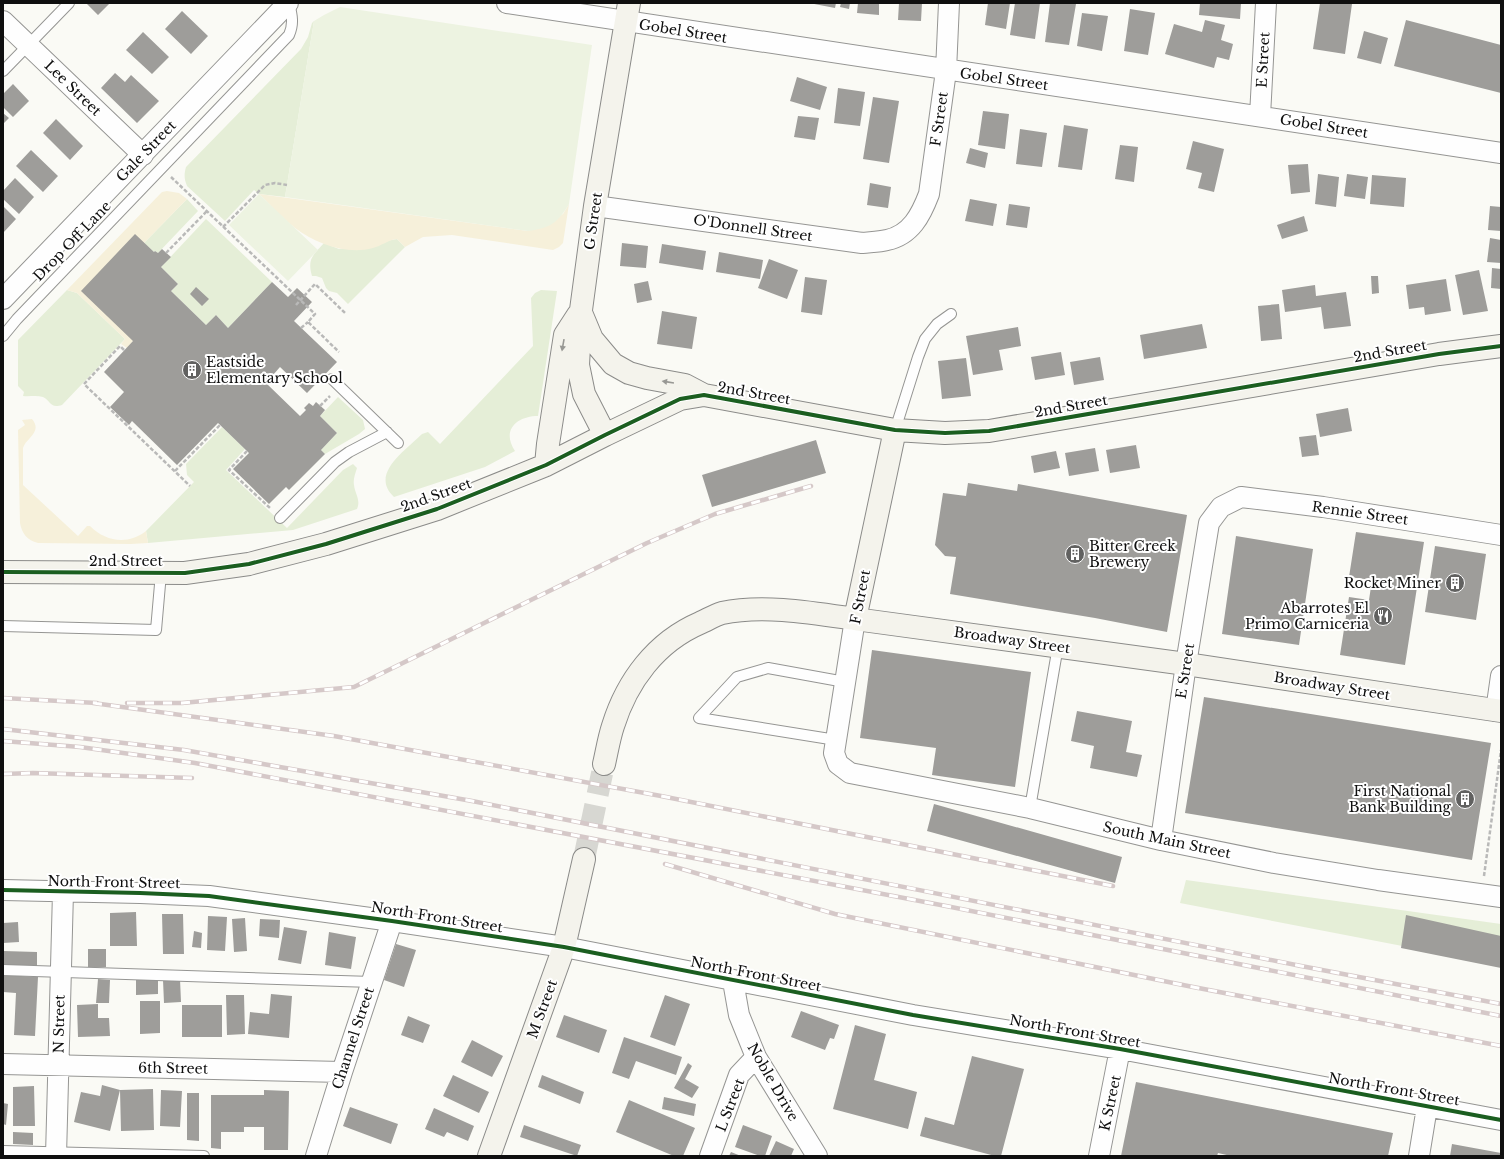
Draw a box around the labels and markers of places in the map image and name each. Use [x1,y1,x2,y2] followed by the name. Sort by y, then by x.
[206,353,343,387] place label: Eastside Elementary School
[181,359,203,381] building icon: Eastside Elementary School
[1089,537,1176,571] place label: Bitter Creek Brewery
[1064,543,1086,565] building icon: Bitter Creek Brewery
[1444,572,1466,594] building icon: Rocket Miner
[1344,574,1441,592] place label: Rocket Miner
[1245,599,1369,633] place label: Abarrotes El Primo Carniceria
[1372,605,1394,627] restaurant icon: Abarrotes El Primo Carniceria
[1349,782,1452,816] place label: First National Bank Building
[1454,788,1476,810] building icon: First National Bank Building

